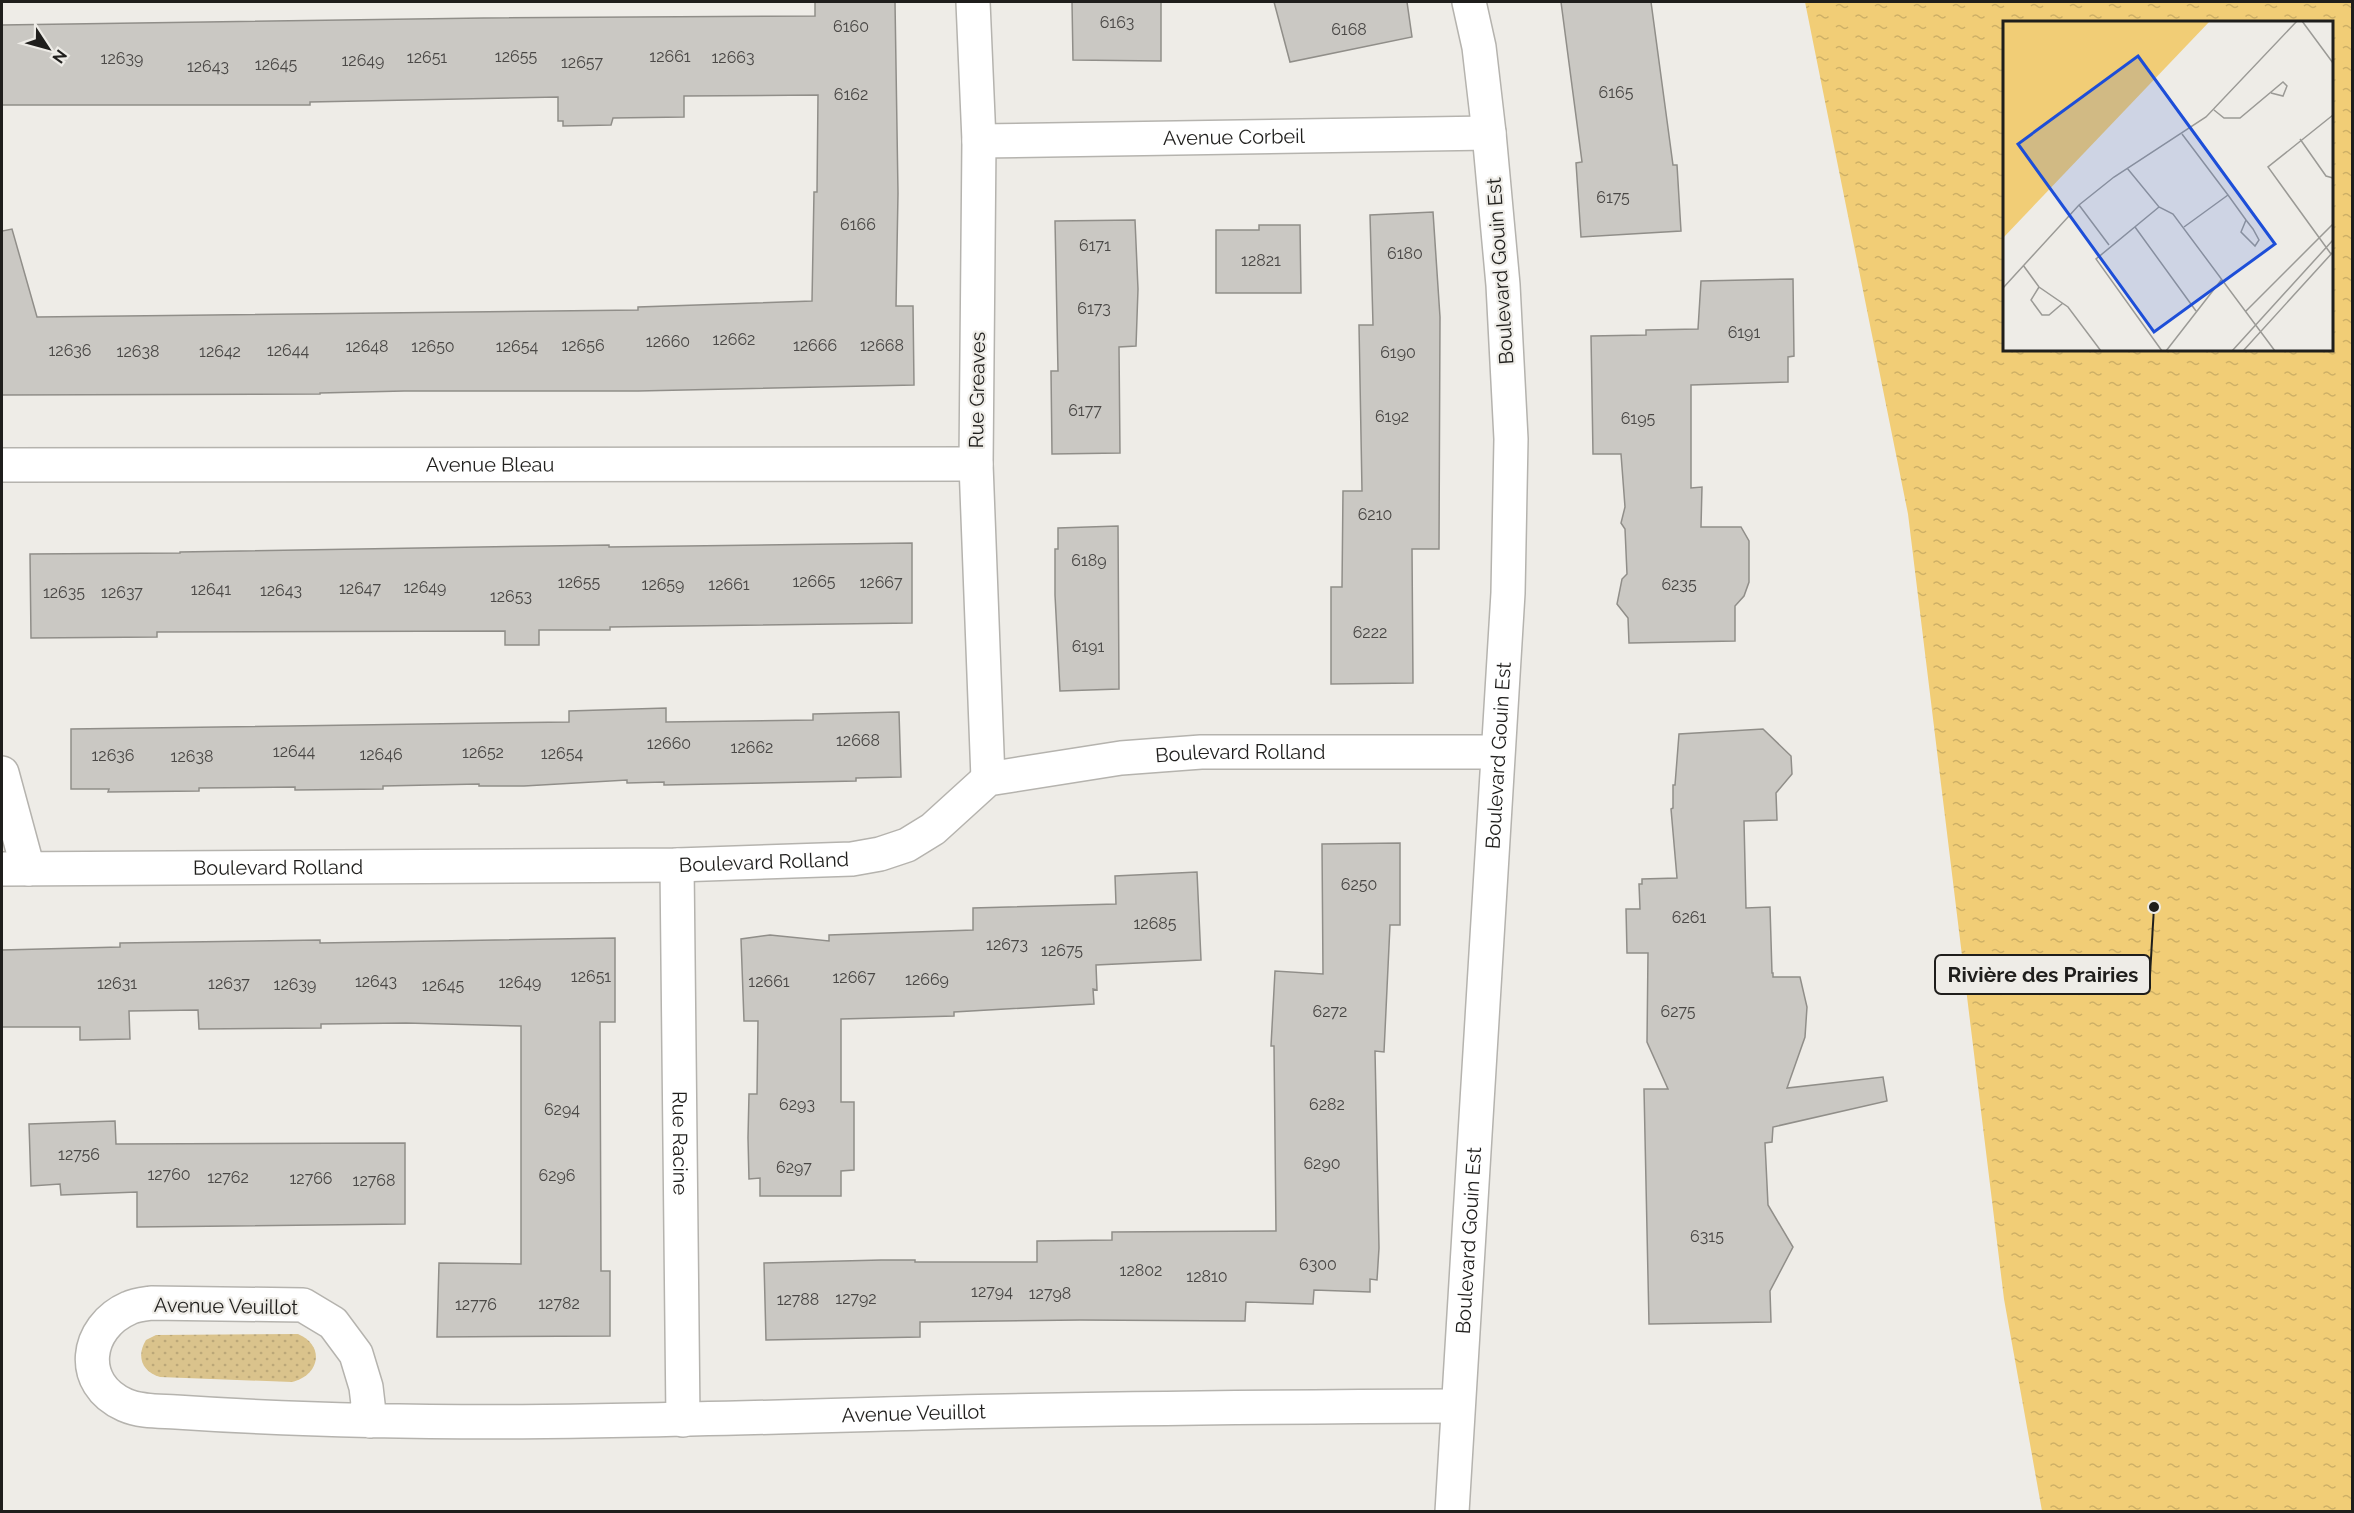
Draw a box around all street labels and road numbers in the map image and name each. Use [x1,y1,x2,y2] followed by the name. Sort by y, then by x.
[1163,124,1306,150] street label: Avenue Corbeil
[1481,176,1519,365] street label: Boulevard Gouin Est
[964,331,990,449] street label: Rue Greaves
[426,452,554,477] street label: Avenue Bleau
[1480,661,1516,850] street label: Boulevard Gouin Est
[1154,740,1325,767] street label: Boulevard Rolland
[678,847,849,877] street label: Boulevard Rolland
[193,855,363,880] street label: Boulevard Rolland
[667,1091,693,1195] street label: Rue Racine
[1451,1146,1486,1335] street label: Boulevard Gouin Est
[154,1293,299,1319] street label: Avenue Veuillot
[841,1399,986,1427] street label: Avenue Veuillot

